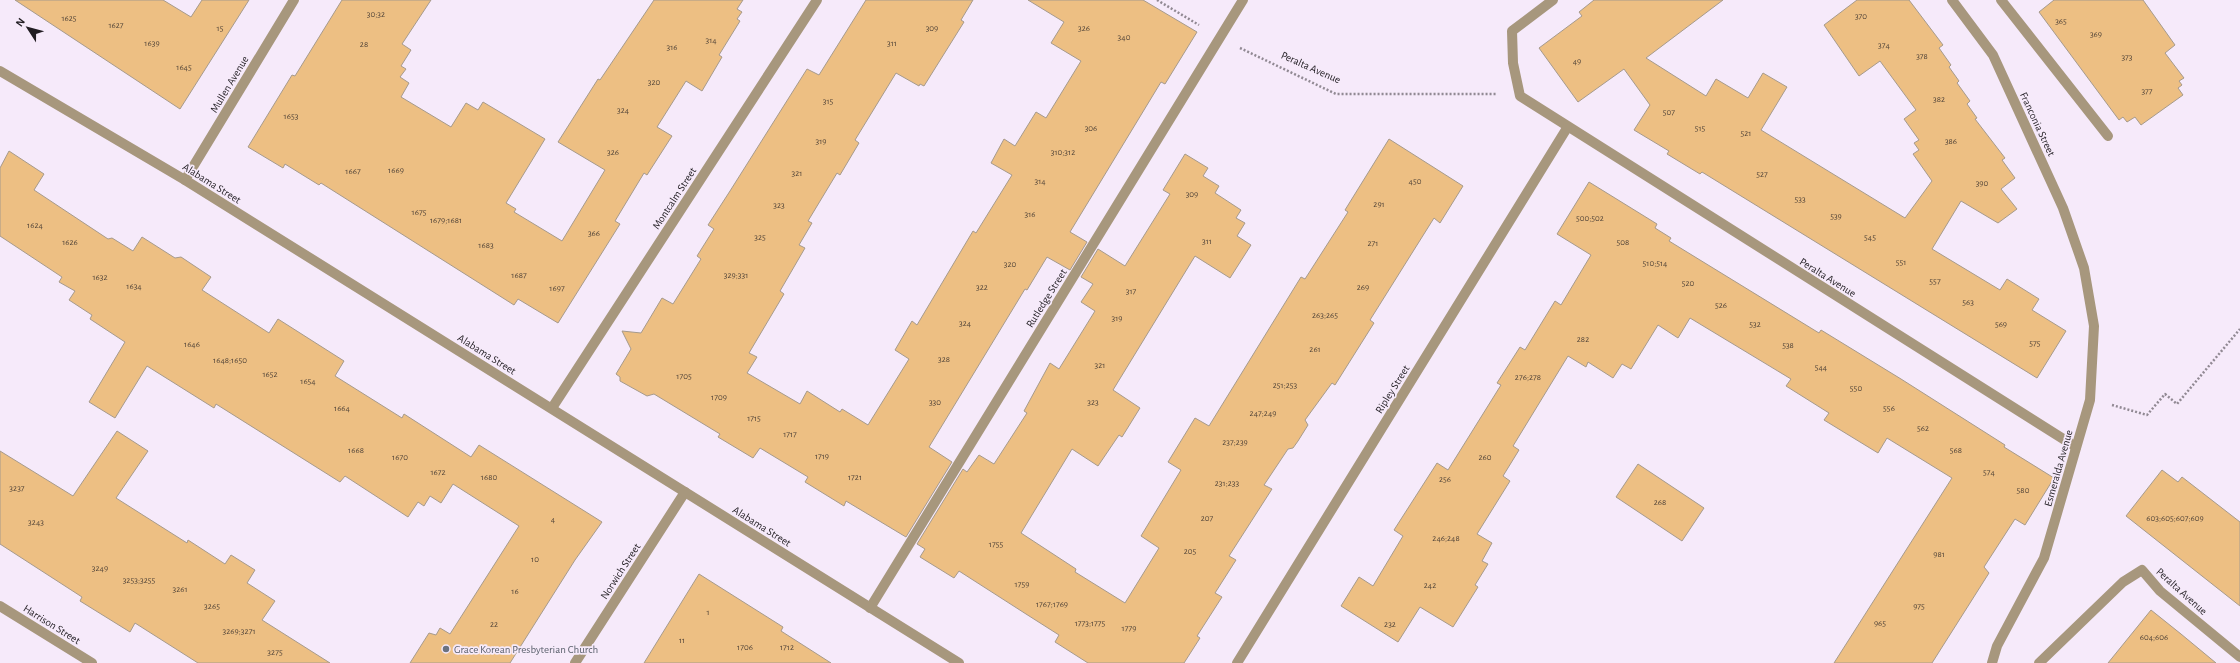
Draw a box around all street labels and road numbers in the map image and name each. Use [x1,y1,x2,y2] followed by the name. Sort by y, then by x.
[1279,49,1342,86] street label: Peralta Avenue
[208,54,251,115] street label: Mullen Avenue
[2018,91,2057,158] street label: Franconia Street
[181,161,243,206] street label: Alabama Street
[650,165,699,231] street label: Montcalm Street
[1798,256,1858,299] street label: Peralta Avenue
[1024,267,1069,329] street label: Rutledge Street
[456,332,518,377] street label: Alabama Street
[1373,363,1412,415] street label: Ripley Street
[2042,429,2075,508] street label: Esmeralda Avenue
[731,504,793,549] street label: Alabama Street
[598,541,643,601] street label: Norwich Street
[2154,566,2209,617] street label: Peralta Avenue
[21,603,83,647] street label: Harrison Street

